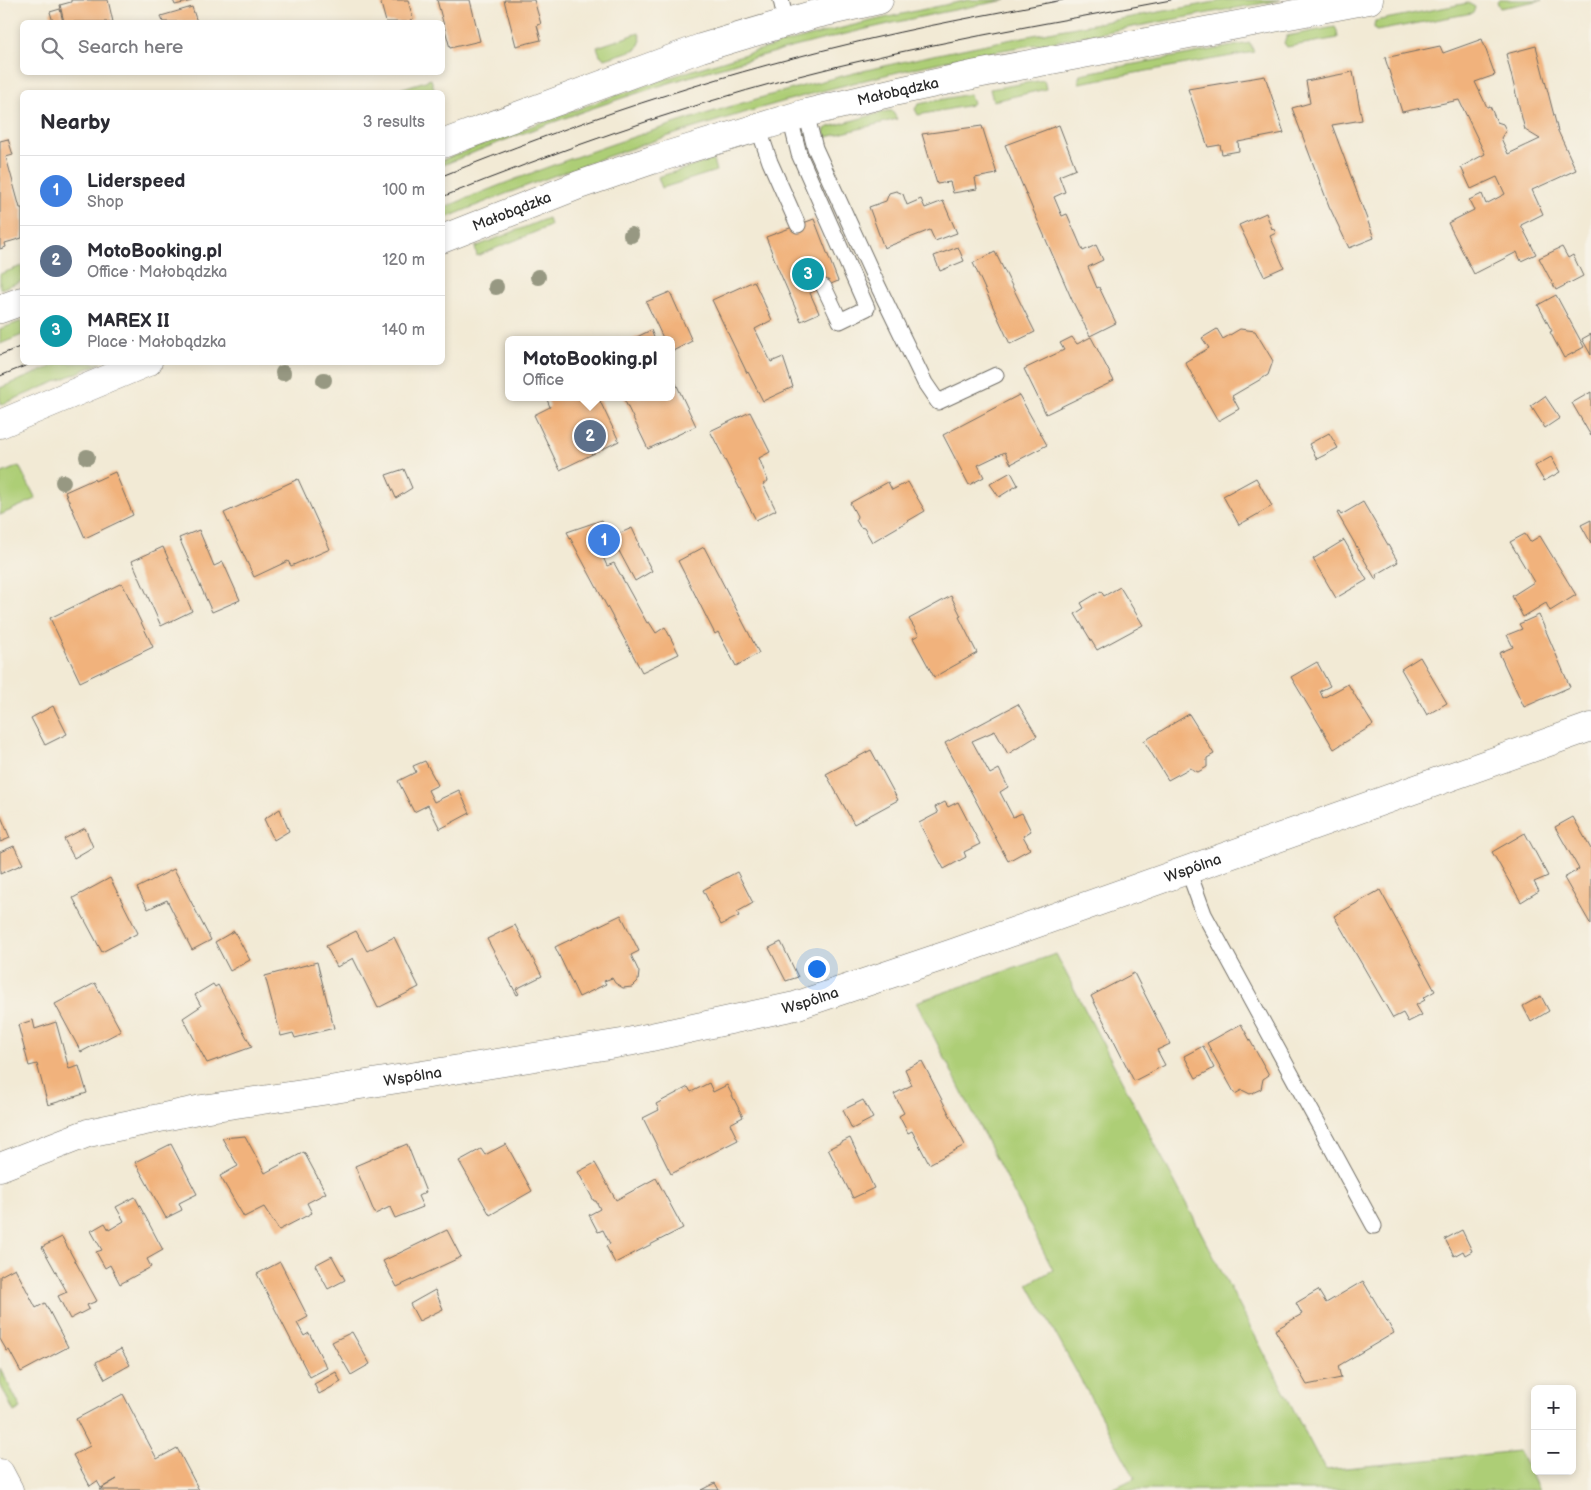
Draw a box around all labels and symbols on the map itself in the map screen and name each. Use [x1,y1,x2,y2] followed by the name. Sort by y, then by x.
[856,74,941,110] street label: Małobądzka
[470,188,554,236] street label: Małobądzka
[792,255,824,293] pin: 3
[574,417,606,455] pin: 2
[588,521,620,559] pin: 1
[1162,850,1224,887] street label: Wspólna
[804,956,830,982] your location
[780,983,841,1019] street label: Wspólna
[382,1063,443,1091] street label: Wspólna

